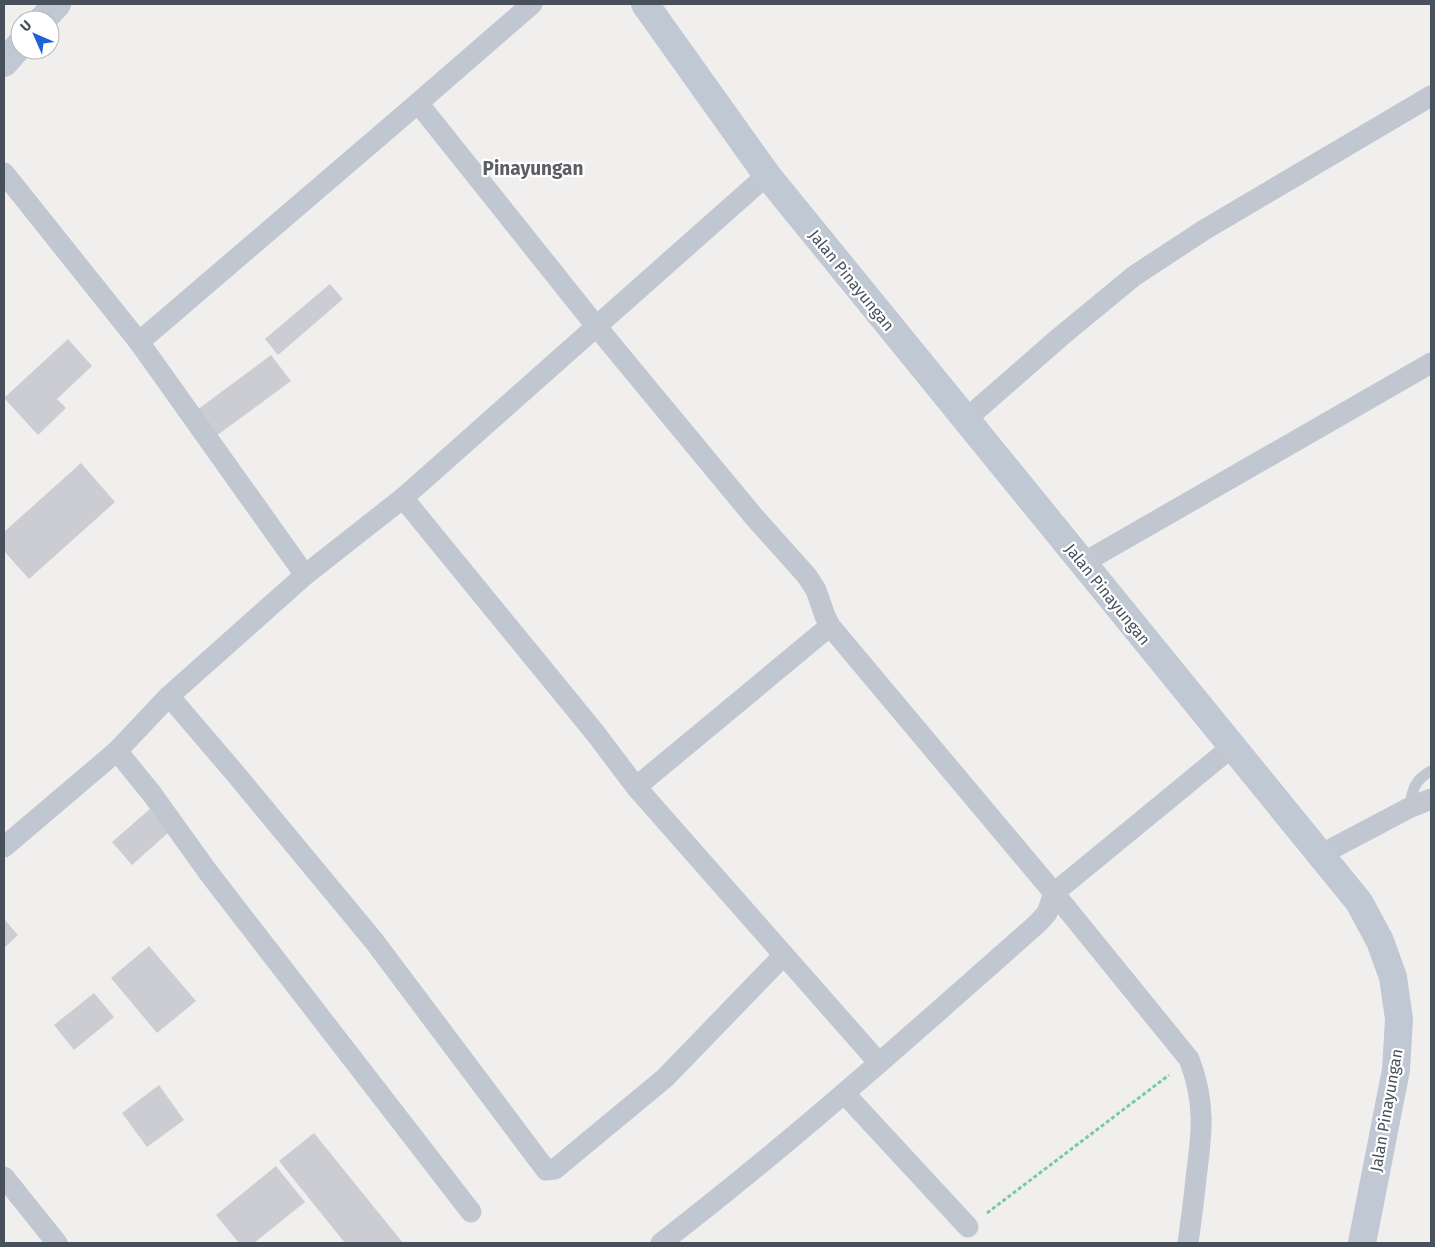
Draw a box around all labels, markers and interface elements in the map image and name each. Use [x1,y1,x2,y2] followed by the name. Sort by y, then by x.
[10,10,60,60] north arrow
[17,17,35,35] text: U
[483,157,583,180] district label: Pinayungan
[805,226,898,335] street label: Jalan Pinayungan
[1061,540,1154,649] street label: Jalan Pinayungan
[1366,1047,1407,1173] street label: Jalan Pinayungan

